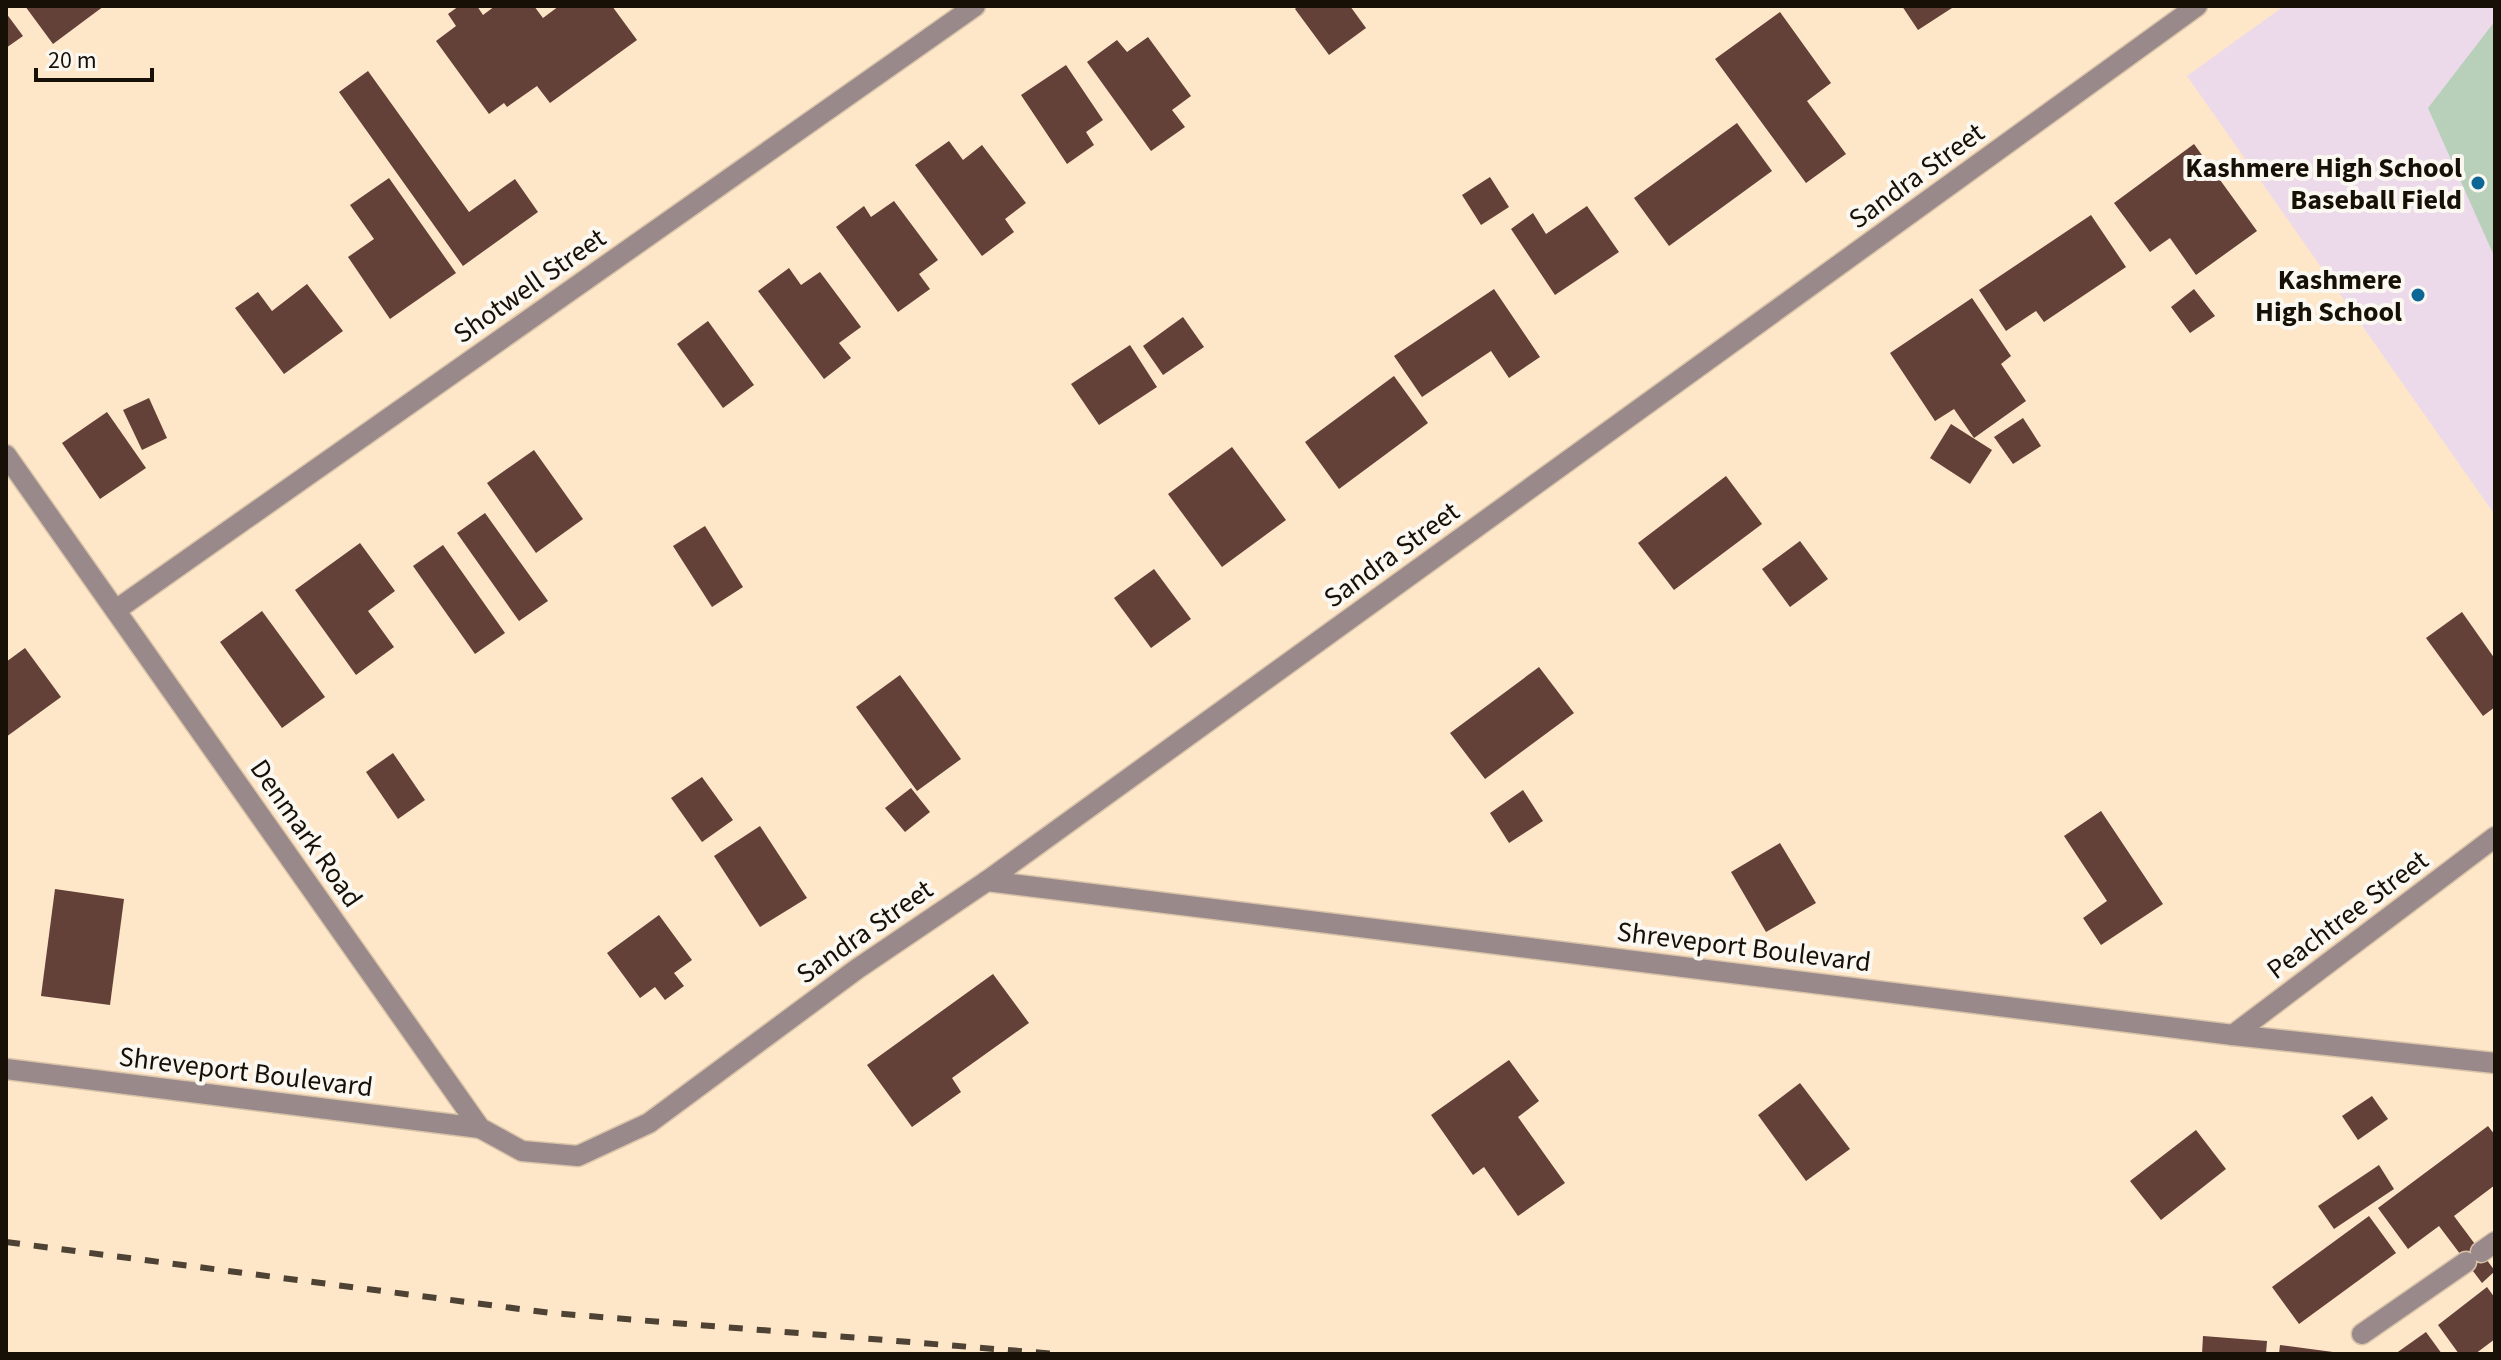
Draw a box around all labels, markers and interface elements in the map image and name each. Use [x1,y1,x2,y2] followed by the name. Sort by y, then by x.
[36,32,152,82] scale bar
[48,43,97,78] text: 20 m
[1841,113,1993,239] street label: Sandra Street
[2185,148,2462,220] place label: Kashmere High School Baseball Field
[2469,174,2487,192] marker: Kashmere High School Baseball Field
[445,218,615,353] street label: Shotwell Street
[2255,260,2402,332] place label: Kashmere High School
[2409,286,2427,304] marker: Kashmere High School
[1316,492,1468,618] street label: Sandra Street
[240,751,372,916] street label: Denmark Road
[2258,840,2437,989] street label: Peachtree Street
[788,870,942,994] street label: Sandra Street
[1615,912,1873,982] street label: Shreveport Boulevard
[117,1037,375,1107] street label: Shreveport Boulevard

